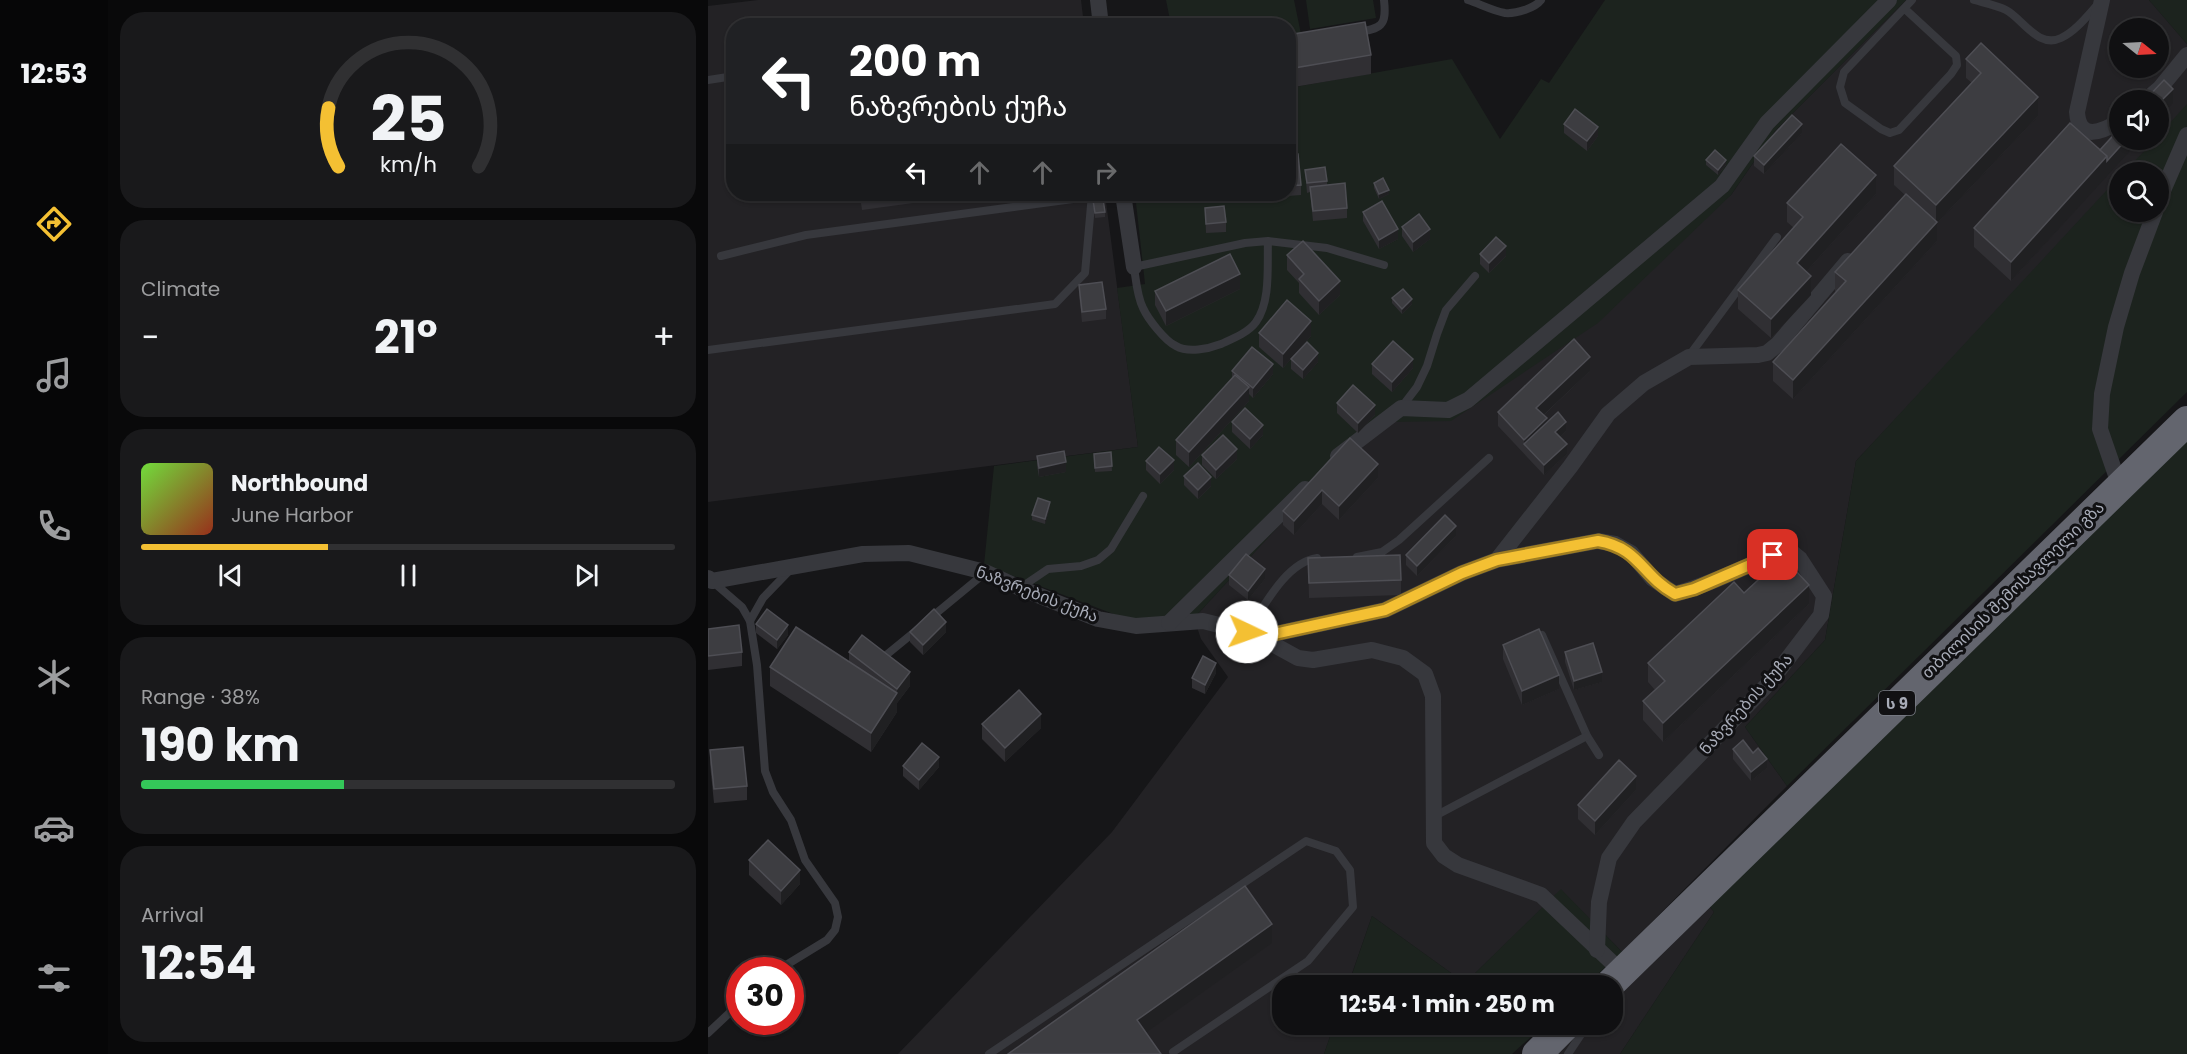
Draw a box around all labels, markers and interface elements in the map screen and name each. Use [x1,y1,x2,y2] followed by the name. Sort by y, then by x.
[2109,18,2169,78] north arrow
[2109,18,2169,222] map controls
[849,32,981,91] text: 200 m
[750,42,828,120] icon: left
[20,55,88,92] text: 12:53
[370,75,446,163] text: 25
[849,88,1067,125] text: ნაზვრების ქუჩა
[2109,90,2169,150] button: sound
[379,150,437,181] text: km/h
[900,156,933,189] icon: left
[963,156,996,189] icon: ahead
[1026,156,1059,189] icon: ahead
[1089,156,1122,189] icon: right
[2109,162,2169,222] button: search
[33,203,75,245] icon: directions
[141,275,220,303] text: Climate
[374,306,438,369] text: 21°
[141,314,159,361] text: −
[652,314,675,361] text: +
[33,354,75,396] icon: music
[231,468,368,499] text: Northbound
[1917,496,2109,684] street label: თბილისის შემოსავლელი გზა
[231,501,354,529] text: June Harbor
[33,505,75,547] icon: phone
[1747,529,1798,580] pin
[1756,538,1789,571] icon: arrive
[214,559,247,592] icon: previous
[392,559,425,592] icon: pause
[570,559,603,592] icon: next
[973,560,1101,628] street label: ნაზვრების ქუჩა
[1215,600,1279,664] position arrow
[1694,648,1798,760] street label: ნაზვრების ქუჩა
[33,656,75,698] icon: climate
[141,683,260,711] text: Range · 38%
[1879,691,1915,715] road number: ს 9
[141,714,300,777] text: 190 km
[33,807,75,849] icon: car
[141,901,204,929] text: Arrival
[141,932,256,995] text: 12:54
[33,957,75,999] icon: filters
[726,957,804,1035] speed limit sign: 30
[1340,989,1555,1020] text: 12:54 · 1 min · 250 m

